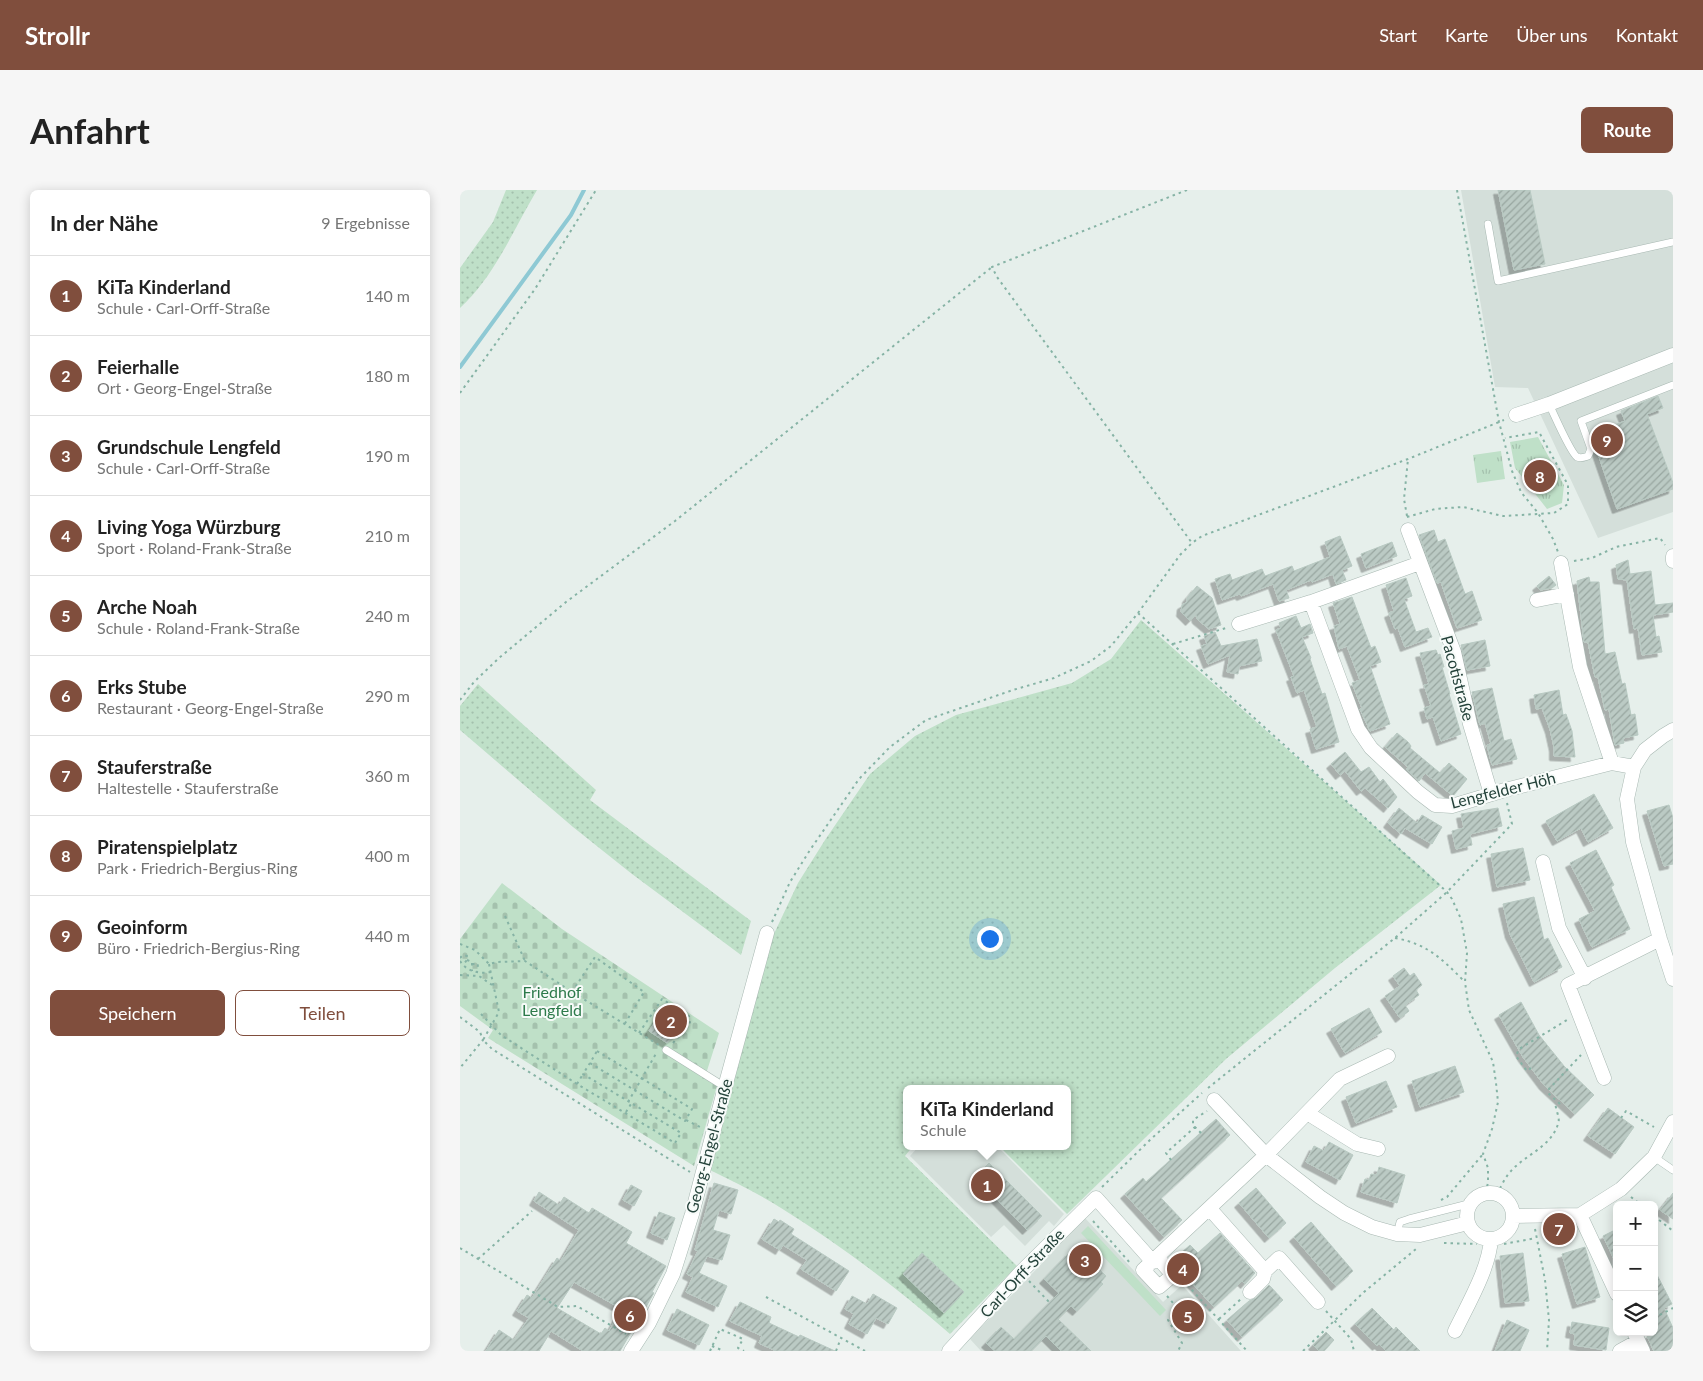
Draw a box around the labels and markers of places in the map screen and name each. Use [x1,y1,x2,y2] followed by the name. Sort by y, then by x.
[1591,421,1623,459] pin: 9
[1524,457,1556,495] pin: 8
[655,1002,687,1040] pin: 2
[971,1166,1003,1204] pin: 1
[1543,1210,1575,1248] pin: 7
[1069,1241,1101,1279] pin: 3
[1167,1250,1199,1288] pin: 4
[614,1296,646,1334] pin: 6
[1172,1297,1204,1335] pin: 5

